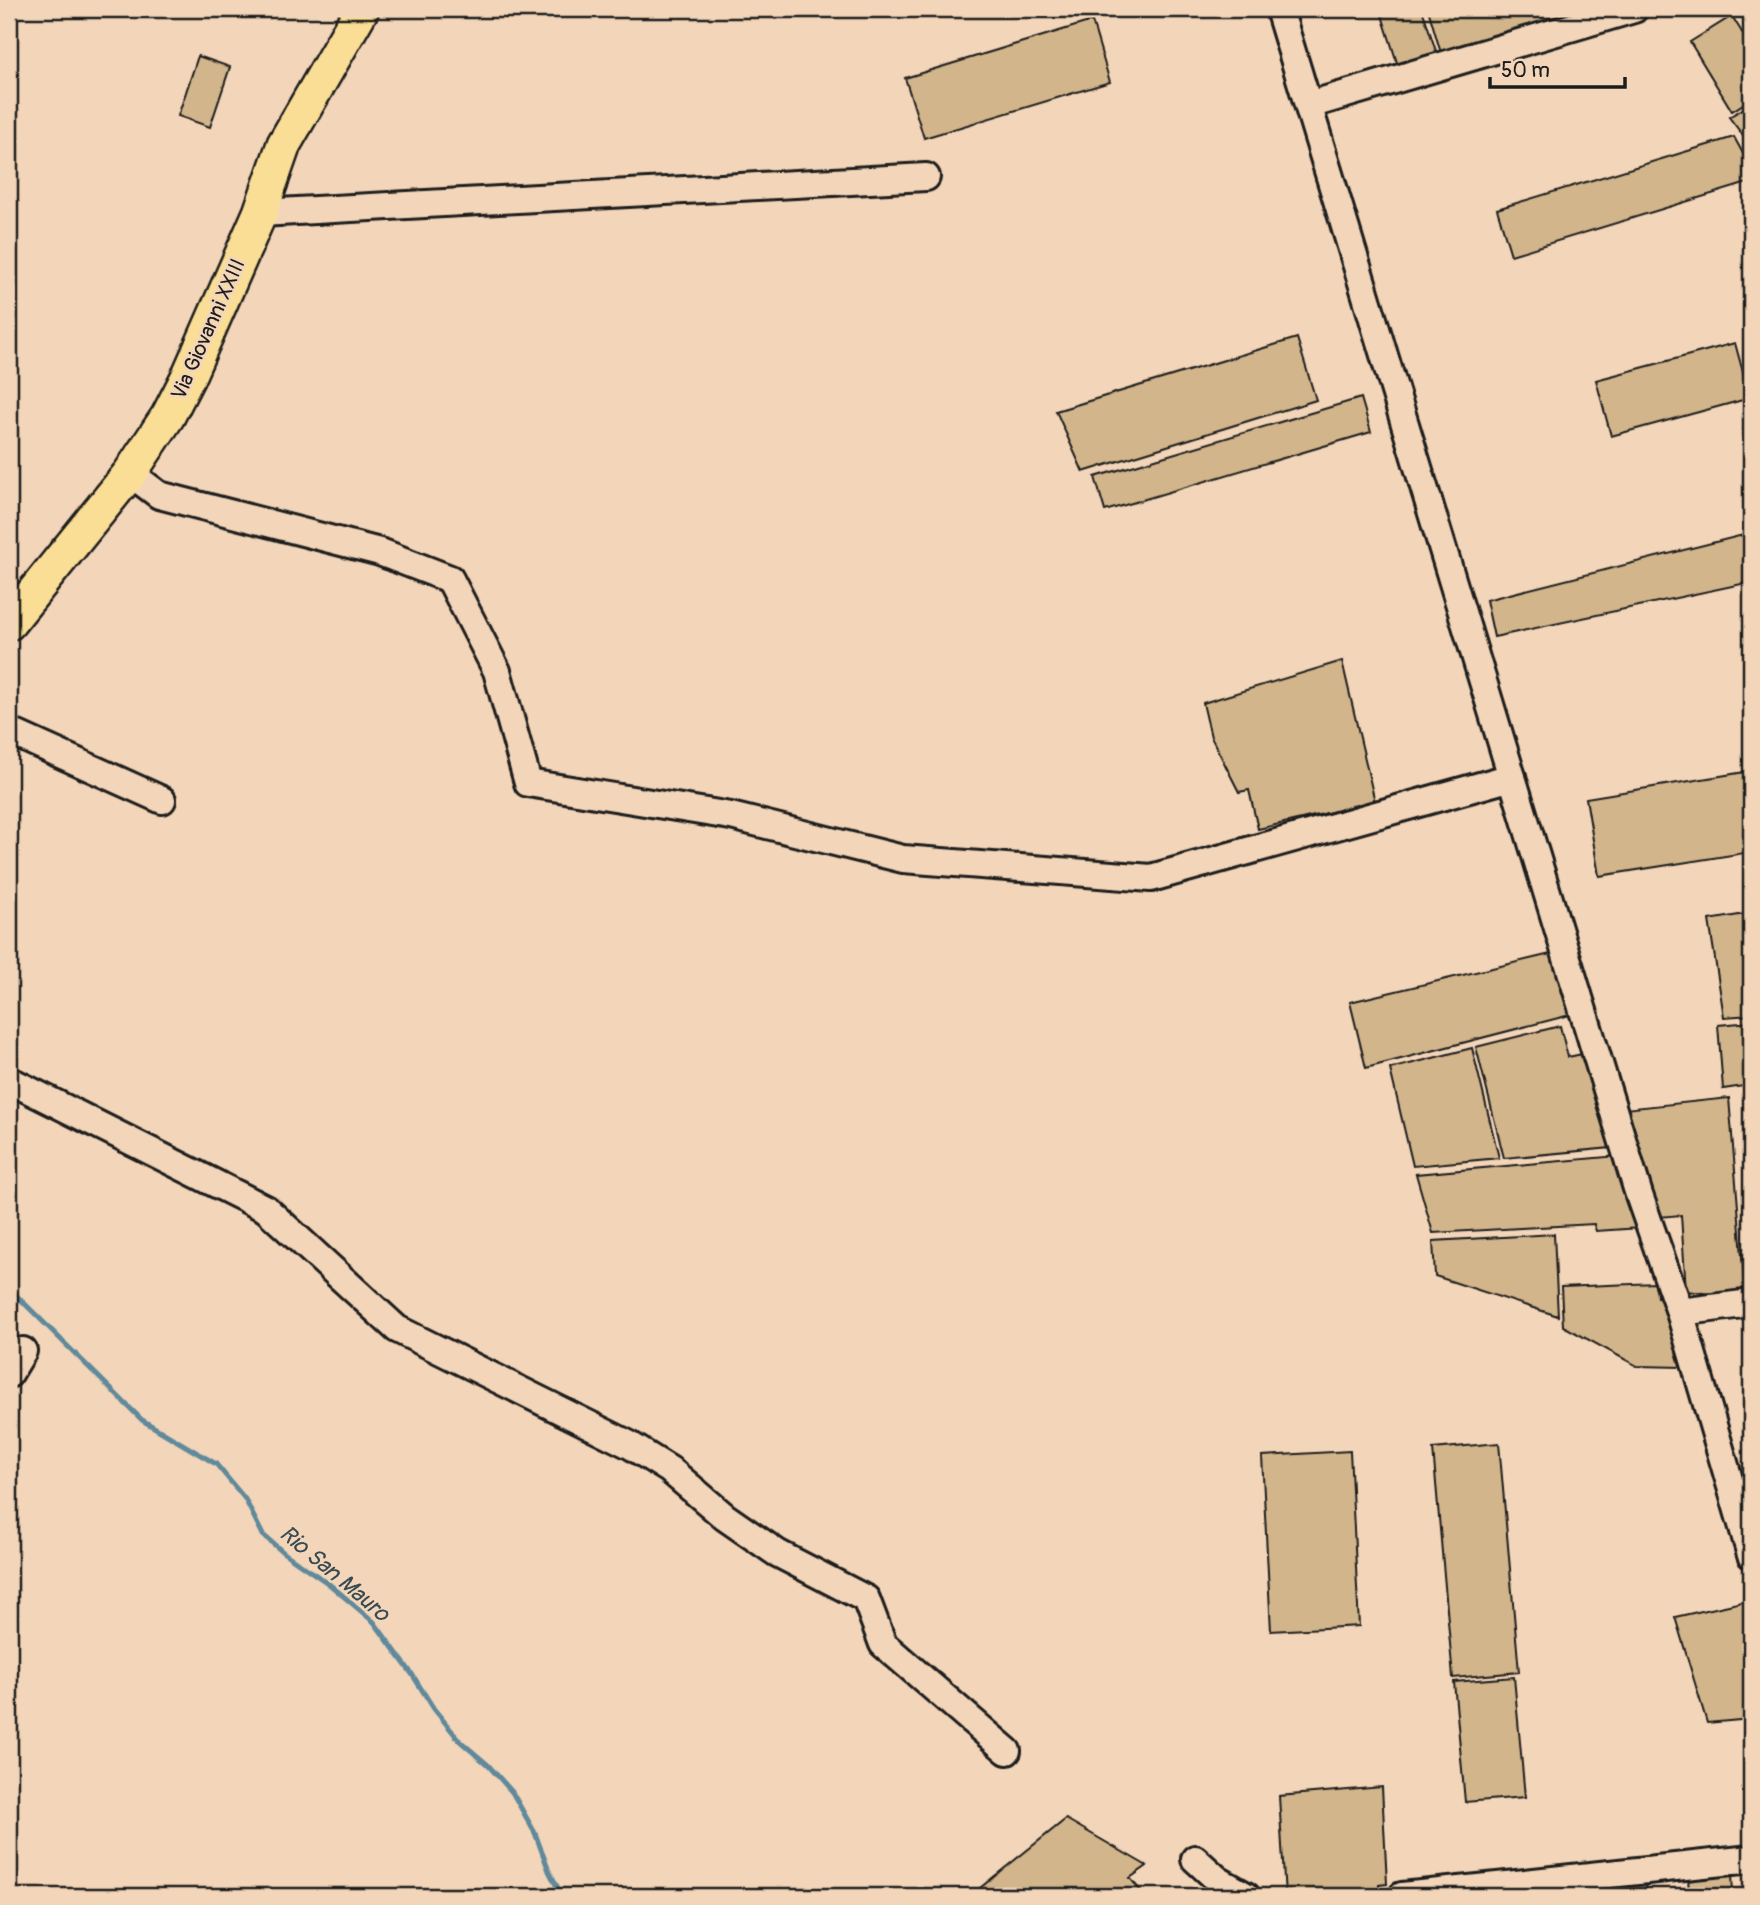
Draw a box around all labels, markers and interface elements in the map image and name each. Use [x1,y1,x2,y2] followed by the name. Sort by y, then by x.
[1490,46,1625,90] scale bar
[1501,57,1550,84] text: 50 m
[165,254,252,404] street label: Via Giovanni XXIII
[274,1519,397,1629] water label: Rio San Mauro

